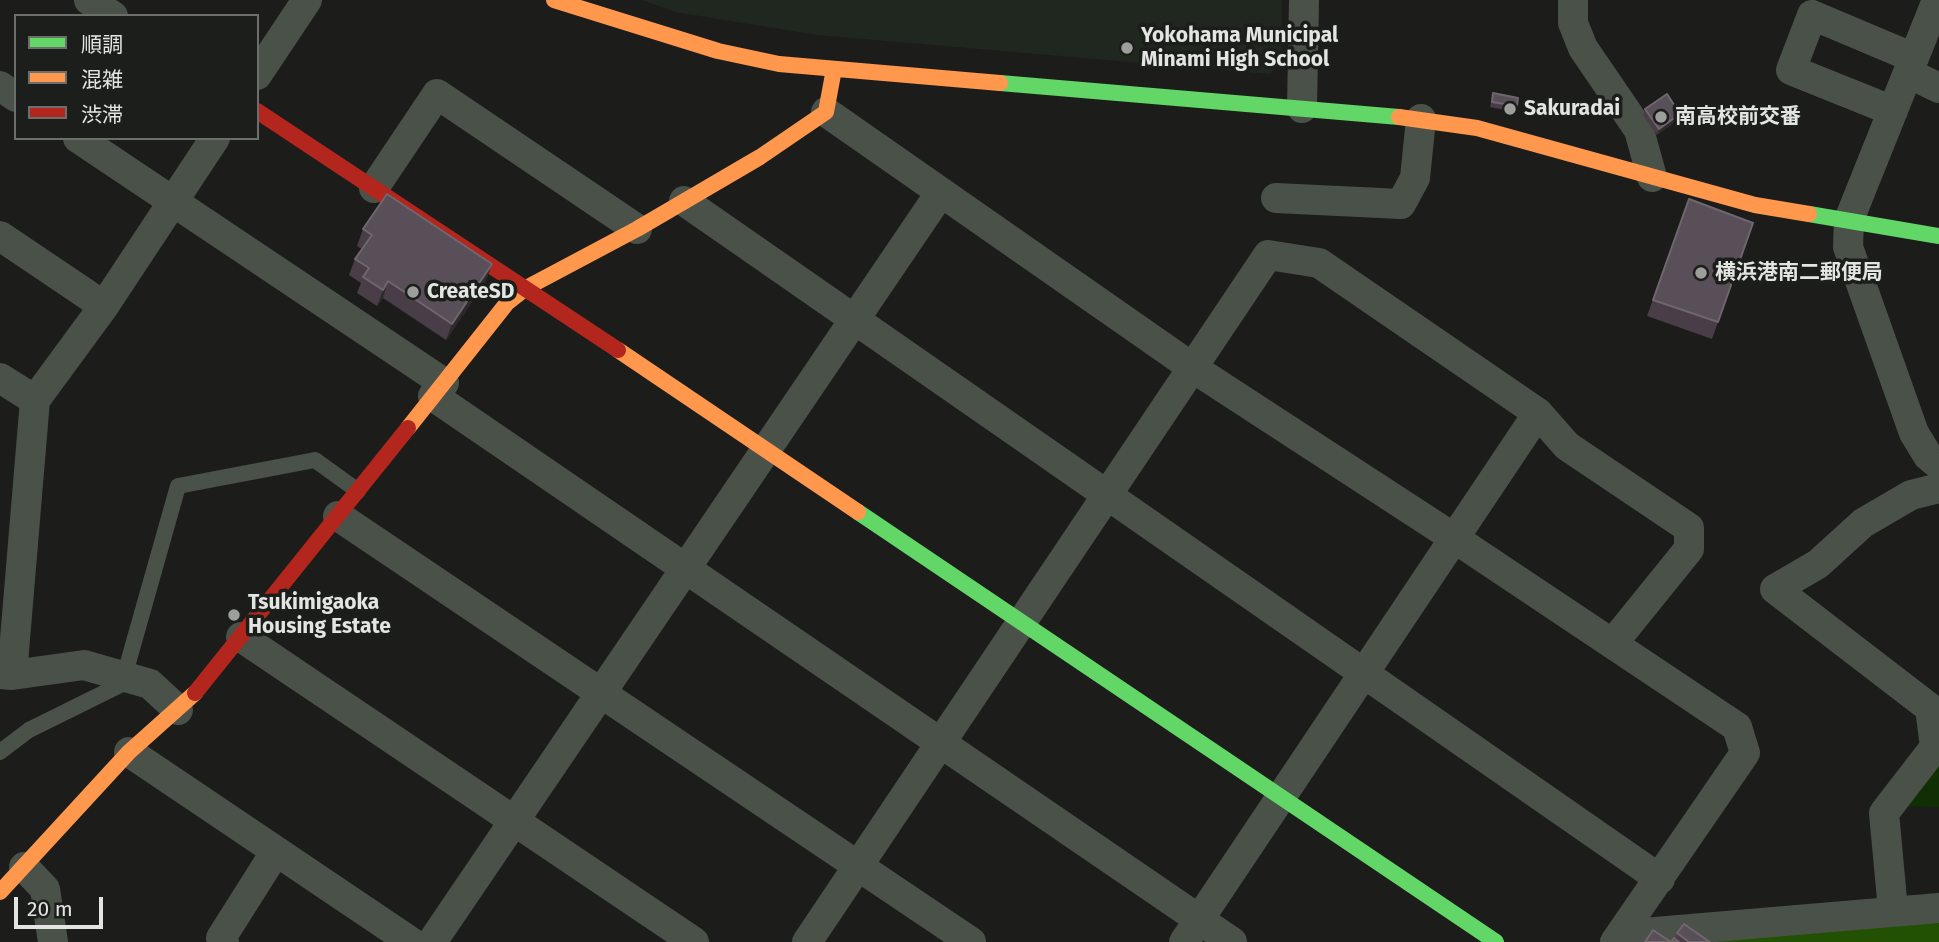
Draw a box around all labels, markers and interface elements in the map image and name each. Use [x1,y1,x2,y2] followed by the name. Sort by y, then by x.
[14,14,259,140] legend
[1141,23,1338,73] place label: Yokohama Municipal Minami High School
[81,32,123,58] text: 順調
[1119,40,1135,56] marker: Yokohama Municipal Minami High School
[81,67,123,93] text: 混雑
[1524,96,1620,122] place label: Sakuradai
[1502,101,1518,117] marker: Sakuradai
[81,102,123,128] text: 渋滞
[1675,104,1801,130] place label: 南高校前交番
[1653,109,1669,125] marker: 南高校前交番
[1715,260,1883,286] place label: 横浜港南二郵便局
[1693,265,1709,281] marker: 横浜港南二郵便局
[427,279,515,305] place label: CreateSD
[405,284,421,300] marker: CreateSD
[248,590,391,640] place label: Tsukimigaoka Housing Estate
[226,607,242,623] marker: Tsukimigaoka Housing Estate
[18,883,107,927] scale bar
[27,896,73,922] text: 20 m

